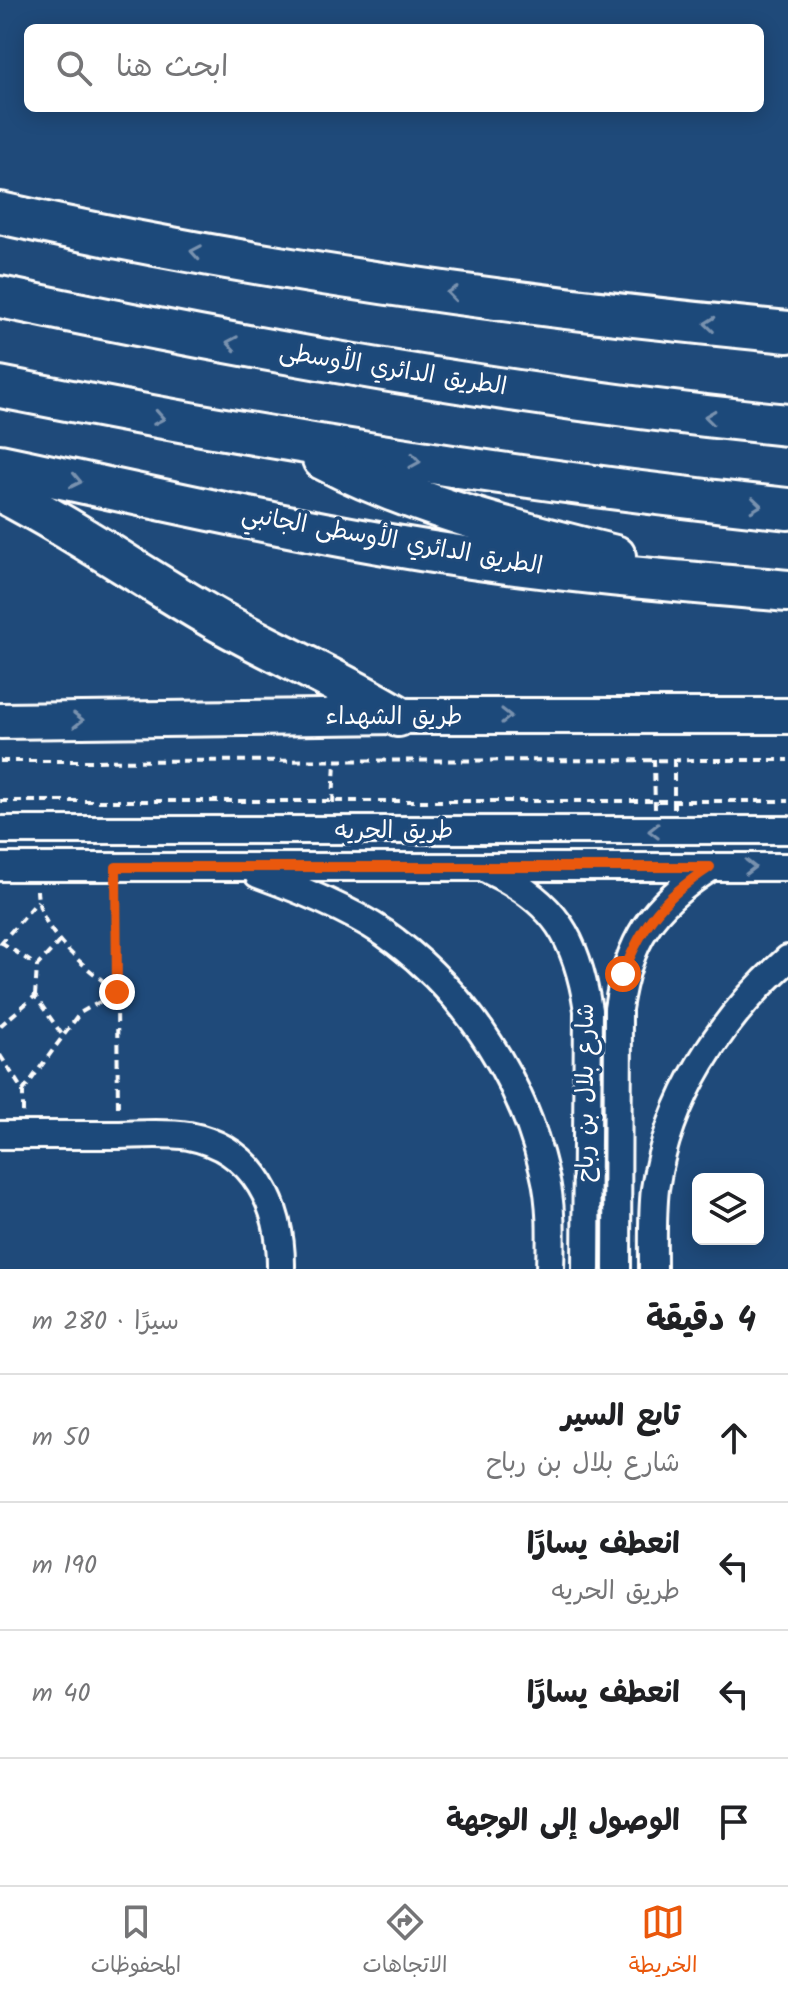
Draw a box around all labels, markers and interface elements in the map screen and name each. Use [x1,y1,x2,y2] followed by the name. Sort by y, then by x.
[24,24,764,112] search box
[116,44,228,92] text: ابحث هنا
[52,46,96,90] icon: search
[189,245,202,262] one-way arrow
[446,285,459,302] one-way arrow
[703,316,716,333] one-way arrow
[277,333,509,407] street label: الطريق الدائري الأوسطى
[225,336,239,353] one-way arrow
[152,408,166,425] one-way arrow
[704,408,717,425] one-way arrow
[409,452,422,469] one-way arrow
[69,472,83,489] one-way arrow
[238,495,546,587] street label: الطريق الدائري الأوسطى الجانبي
[750,497,763,514] one-way arrow
[326,698,462,737] street label: طريق الشهداء
[500,707,513,725] one-way arrow
[72,712,85,729] one-way arrow
[335,812,453,851] street label: طريق الحريه
[647,822,660,840] one-way arrow
[744,858,757,876] one-way arrow
[605,956,641,992] route start
[99,974,135,1010] route end
[567,1004,606,1182] street label: شارع بلال بن رباح
[692,1173,764,1245] map controls
[692,1173,764,1245] button: layers
[646,1294,756,1348] text: 4 دقيقة
[32,1301,179,1343] text: سيرًا · 280 m
[562,1393,680,1441] text: تابع السير
[712,1416,756,1460] icon: ahead
[32,1417,90,1459] text: 50 m
[486,1443,680,1485] text: شارع بلال بن رباح
[527,1521,680,1569] text: انعطف يسارًا
[712,1544,756,1588] icon: left
[32,1545,97,1587] text: 190 m
[552,1571,680,1613] text: طريق الحريه
[527,1670,680,1718] text: انعطف يسارًا
[712,1672,756,1716] icon: left
[32,1673,90,1715] text: 40 m
[446,1798,680,1846] text: الوصول إلى الوجهة
[712,1800,756,1844] icon: arrive
[91,1900,181,1984] tab: المحفوظات
[363,1900,447,1984] tab: الاتجاهات
[629,1900,697,1984] tab: الخريطة

